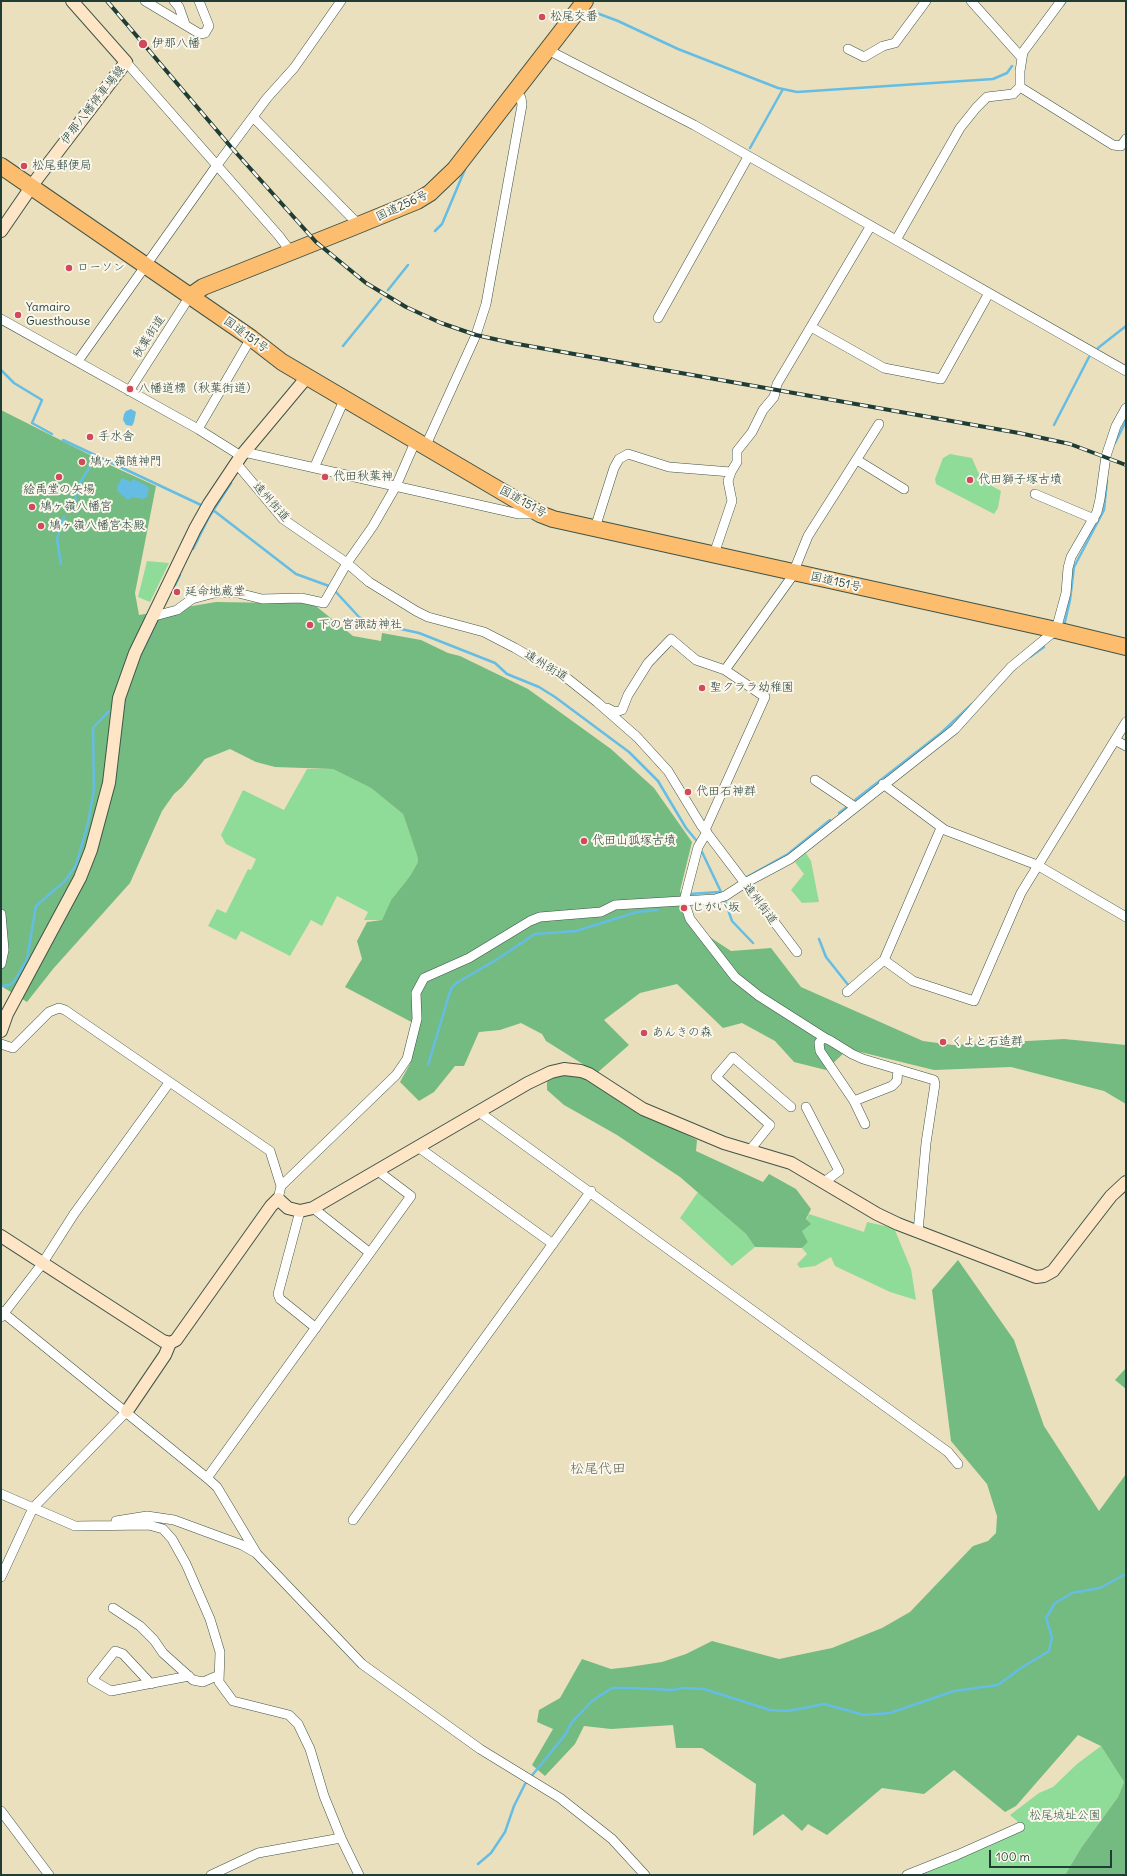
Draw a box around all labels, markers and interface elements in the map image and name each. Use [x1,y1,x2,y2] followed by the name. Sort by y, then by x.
[550,10,598,24] place label: 松尾交番
[537,12,547,22] marker: 松尾交番
[152,37,200,51] place label: 伊那八幡
[137,38,149,50] marker: 伊那八幡
[58,63,128,147] street label: 伊那八幡停車場線
[32,159,92,173] place label: 松尾郵便局
[19,161,29,171] marker: 松尾郵便局
[373,188,431,224] street label: 国道256号
[77,261,125,275] place label: ローソン
[64,263,74,273] marker: ローソン
[26,301,90,329] place label: Yamairo Guesthouse
[13,310,23,320] marker: Yamairo Guesthouse
[130,313,168,361] street label: 秋葉街道
[221,314,271,356] street label: 国道151号
[138,382,258,396] place label: 八幡道標（秋葉街道）
[125,384,135,394] marker: 八幡道標（秋葉街道）
[98,430,134,444] place label: 手水舎
[85,432,95,442] marker: 手水舎
[90,455,162,469] place label: 鳩ヶ嶺随神門
[77,457,87,467] marker: 鳩ヶ嶺随神門
[333,470,393,484] place label: 代田秋葉神
[54,472,64,482] marker: 絵禹堂の矢場
[320,472,330,482] marker: 代田秋葉神
[978,473,1062,487] place label: 代田獅子塚古墳
[965,475,975,485] marker: 代田獅子塚古墳
[250,479,292,525] street label: 遠州街道
[23,483,95,497] place label: 絵禹堂の矢場
[497,483,549,521] street label: 国道151号
[40,500,112,514] place label: 鳩ヶ嶺八幡宮
[27,502,37,512] marker: 鳩ヶ嶺八幡宮
[49,519,145,533] place label: 鳩ヶ嶺八幡宮本殿
[36,521,46,531] marker: 鳩ヶ嶺八幡宮本殿
[809,569,863,595] street label: 国道151号
[185,585,245,599] place label: 延命地蔵堂
[172,587,182,597] marker: 延命地蔵堂
[318,618,402,632] place label: 下の宮諏訪神社
[305,620,315,630] marker: 下の宮諏訪神社
[522,647,570,685] street label: 遠州街道
[710,681,794,695] place label: 聖クララ幼稚園
[697,683,707,693] marker: 聖クララ幼稚園
[696,785,756,799] place label: 代田石神群
[683,787,693,797] marker: 代田石神群
[592,834,676,848] place label: 代田山狐塚古墳
[579,836,589,846] marker: 代田山狐塚古墳
[740,880,780,928] street label: 遠州街道
[692,901,740,915] place label: じがい坂
[679,903,689,913] marker: じがい坂
[652,1026,712,1040] place label: あんきの森
[639,1028,649,1038] marker: あんきの森
[951,1035,1023,1049] place label: くよと石造群
[938,1037,948,1047] marker: くよと石造群
[570,1461,626,1477] district label: 松尾代田
[1029,1809,1101,1823] park label: 松尾城址公園
[991,1842,1114,1868] scale bar
[996,1849,1030,1864] text: 100 m

